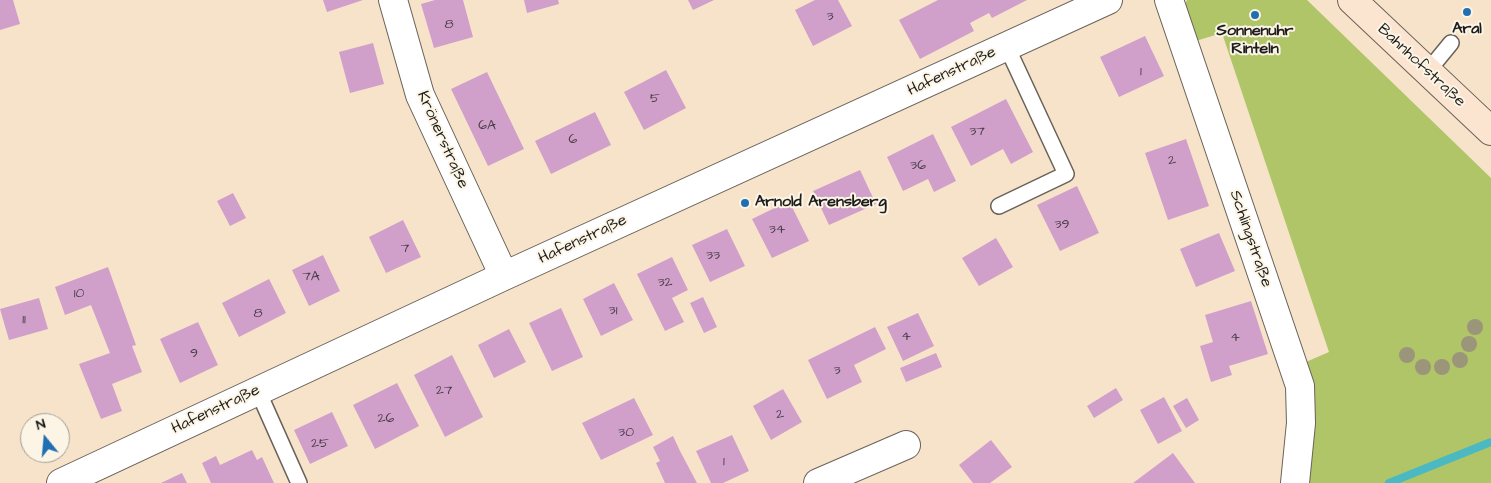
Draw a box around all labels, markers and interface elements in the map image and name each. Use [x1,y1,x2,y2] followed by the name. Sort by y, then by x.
[1461,6,1473,18] marker: Aral
[826,9,834,25] house number: 3
[1249,9,1261,21] marker: Sonnenuhr Rinteln
[444,17,454,33] house number: 8
[1373,20,1469,112] street label: Bahnhofstraße
[1452,20,1482,40] place label: Aral
[1217,22,1293,60] place label: Sonnenuhr Rinteln
[905,43,999,101] street label: Hafenstraße
[1140,64,1142,80] house number: 1
[412,88,472,192] street label: Krönerstraße
[650,91,660,107] house number: 5
[478,118,496,134] house number: 6A
[969,124,985,140] house number: 37
[569,132,577,148] house number: 6
[1168,153,1176,169] house number: 2
[910,158,926,174] house number: 36
[1224,188,1276,290] street label: Schlingstraße
[755,193,887,213] place label: Arnold Arensberg
[739,197,751,209] marker: Arnold Arensberg
[536,211,630,269] street label: Hafenstraße
[1054,217,1070,233] house number: 39
[769,222,785,238] house number: 34
[401,241,409,257] house number: 7
[706,248,720,264] house number: 33
[302,269,320,285] house number: 7A
[657,275,673,291] house number: 32
[74,286,84,302] house number: 10
[609,303,617,319] house number: 31
[253,306,263,322] house number: 8
[22,312,26,328] house number: 11
[901,329,911,345] house number: 4
[1230,330,1240,346] house number: 4
[190,346,198,362] house number: 9
[833,363,841,379] house number: 3
[169,381,263,439] street label: Hafenstraße
[436,383,452,399] house number: 27
[776,407,784,423] house number: 2
[378,411,394,427] house number: 26
[20,413,70,463] north arrow
[34,414,48,435] text: N
[618,425,634,441] house number: 30
[311,436,329,452] house number: 25
[723,454,725,470] house number: 1

